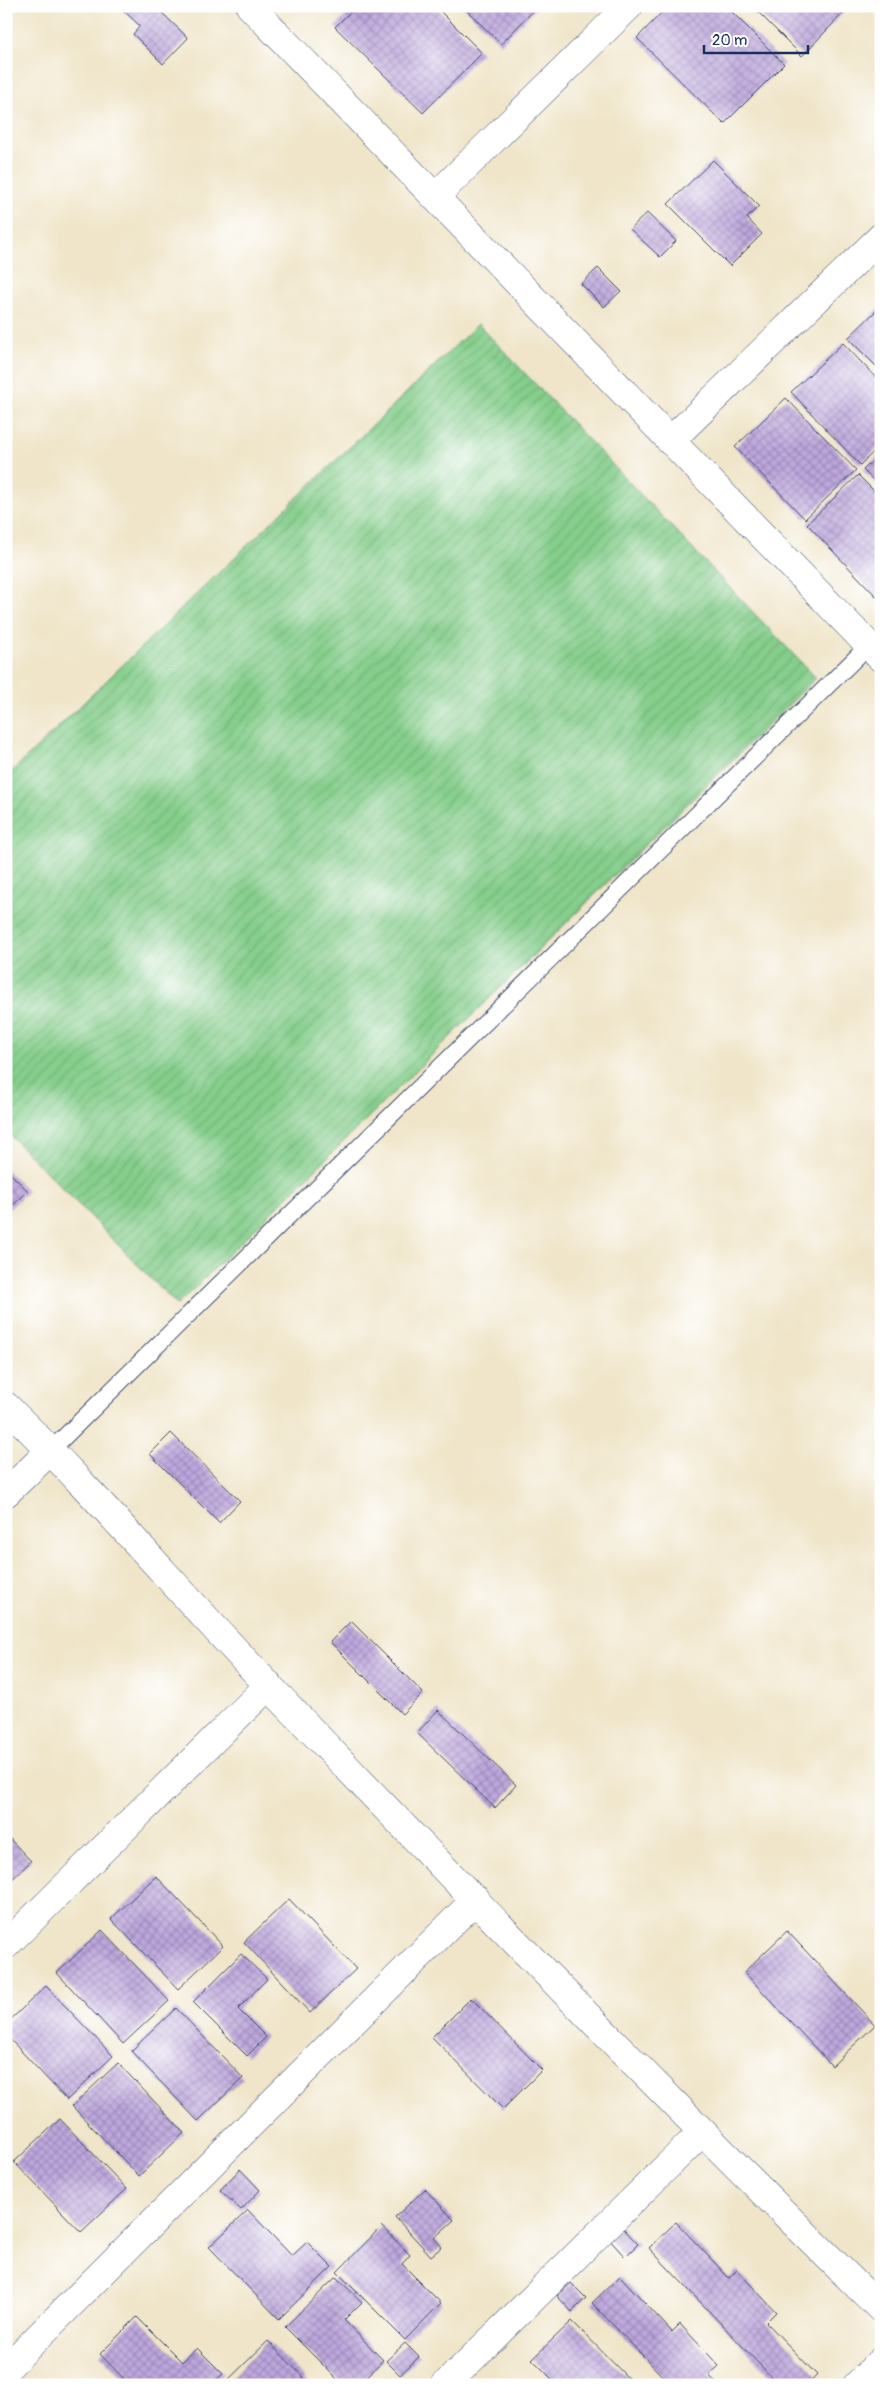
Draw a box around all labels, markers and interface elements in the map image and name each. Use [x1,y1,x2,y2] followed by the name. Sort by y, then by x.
[704,22,808,54] scale bar
[712,31,747,50] text: 20 m

